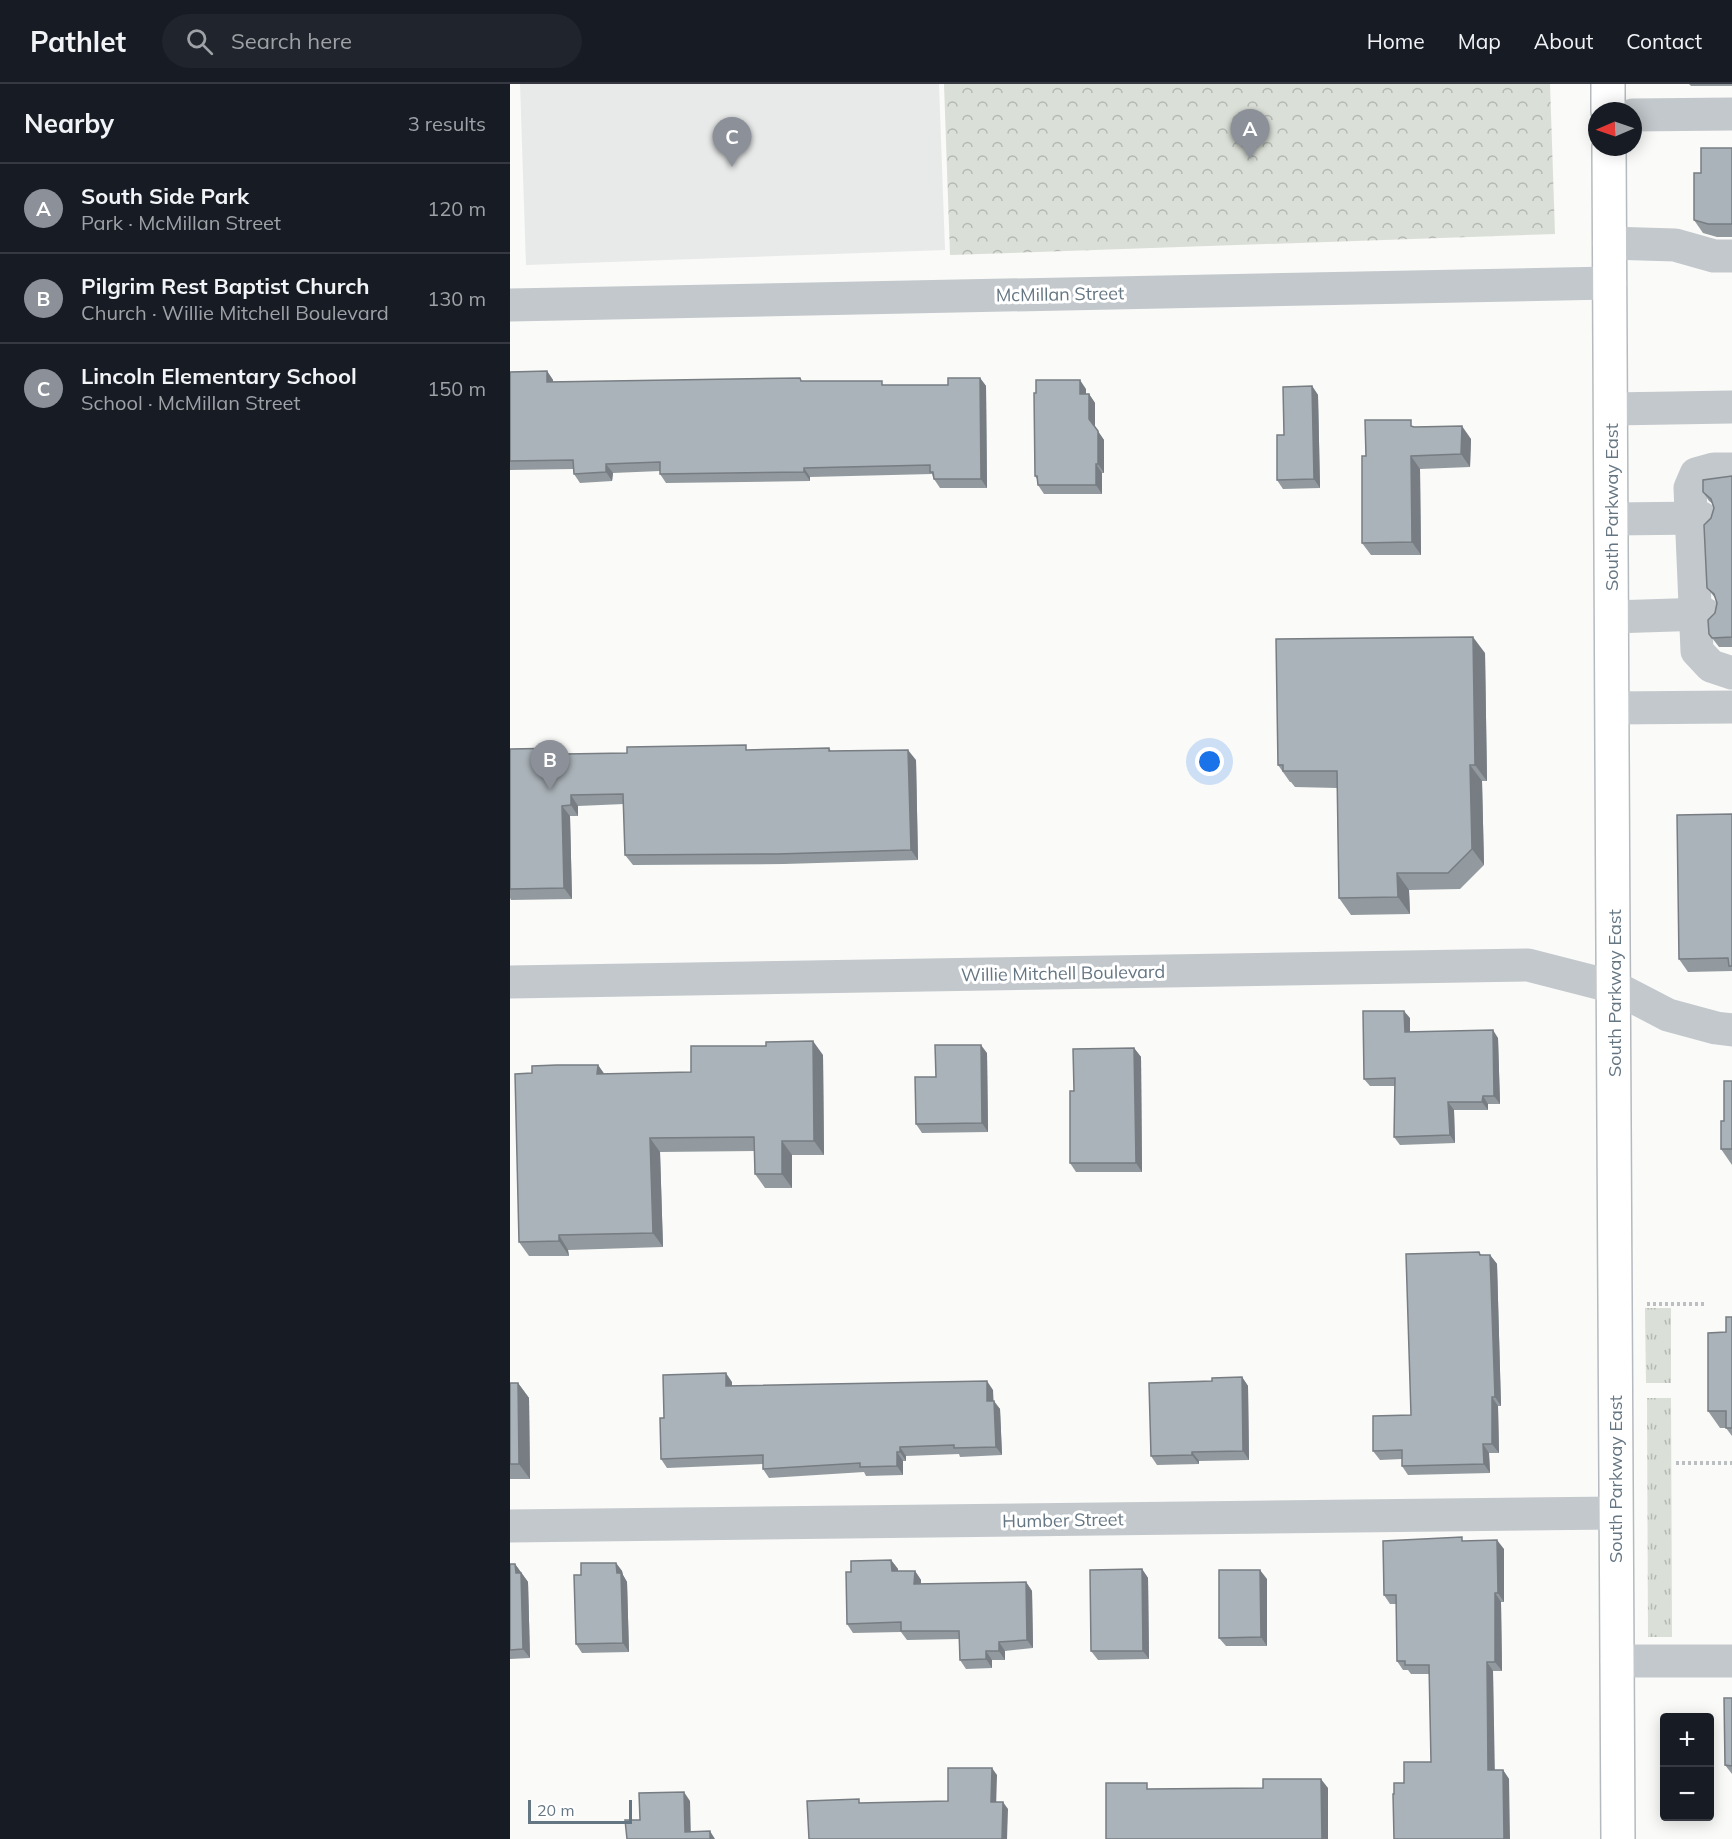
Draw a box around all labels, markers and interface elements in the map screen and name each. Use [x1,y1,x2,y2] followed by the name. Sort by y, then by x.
[162,14,582,68] search box
[30,24,126,59] text: Pathlet
[183,25,216,58] icon: search
[231,27,352,55] text: Search here
[1367,28,1425,54] text: Home
[1458,28,1501,54] text: Map
[1534,28,1593,54] text: About
[1626,28,1702,54] text: Contact
[1588,102,1642,156] north arrow
[24,107,114,140] text: Nearby
[1230,110,1270,159] pin: A
[408,111,486,136] text: 3 results
[712,118,752,167] pin: C
[81,182,249,210] text: South Side Park
[36,196,51,221] text: A
[427,196,486,221] text: 120 m
[81,210,281,235] text: Park · McMillan Street
[81,272,370,300] text: Pilgrim Rest Baptist Church
[996,281,1124,307] street label: McMillan Street
[37,286,50,311] text: B
[427,286,486,311] text: 130 m
[81,300,389,325] text: Church · Willie Mitchell Boulevard
[81,362,357,390] text: Lincoln Elementary School
[37,376,50,401] text: C
[427,376,486,401] text: 150 m
[81,390,301,415] text: School · McMillan Street
[1600,423,1623,591] street label: South Parkway East
[530,740,570,790] pin: B
[1195,747,1224,776] your location
[1603,909,1626,1077] street label: South Parkway East
[961,960,1165,986] street label: Willie Mitchell Boulevard
[1604,1395,1627,1563] street label: South Parkway East
[1002,1507,1124,1533] street label: Humber Street
[1660,1713,1714,1821] map controls
[1660,1713,1714,1767] button: +
[1660,1767,1714,1821] button: −
[528,1797,632,1824] scale bar
[537,1800,574,1820] text: 20 m

